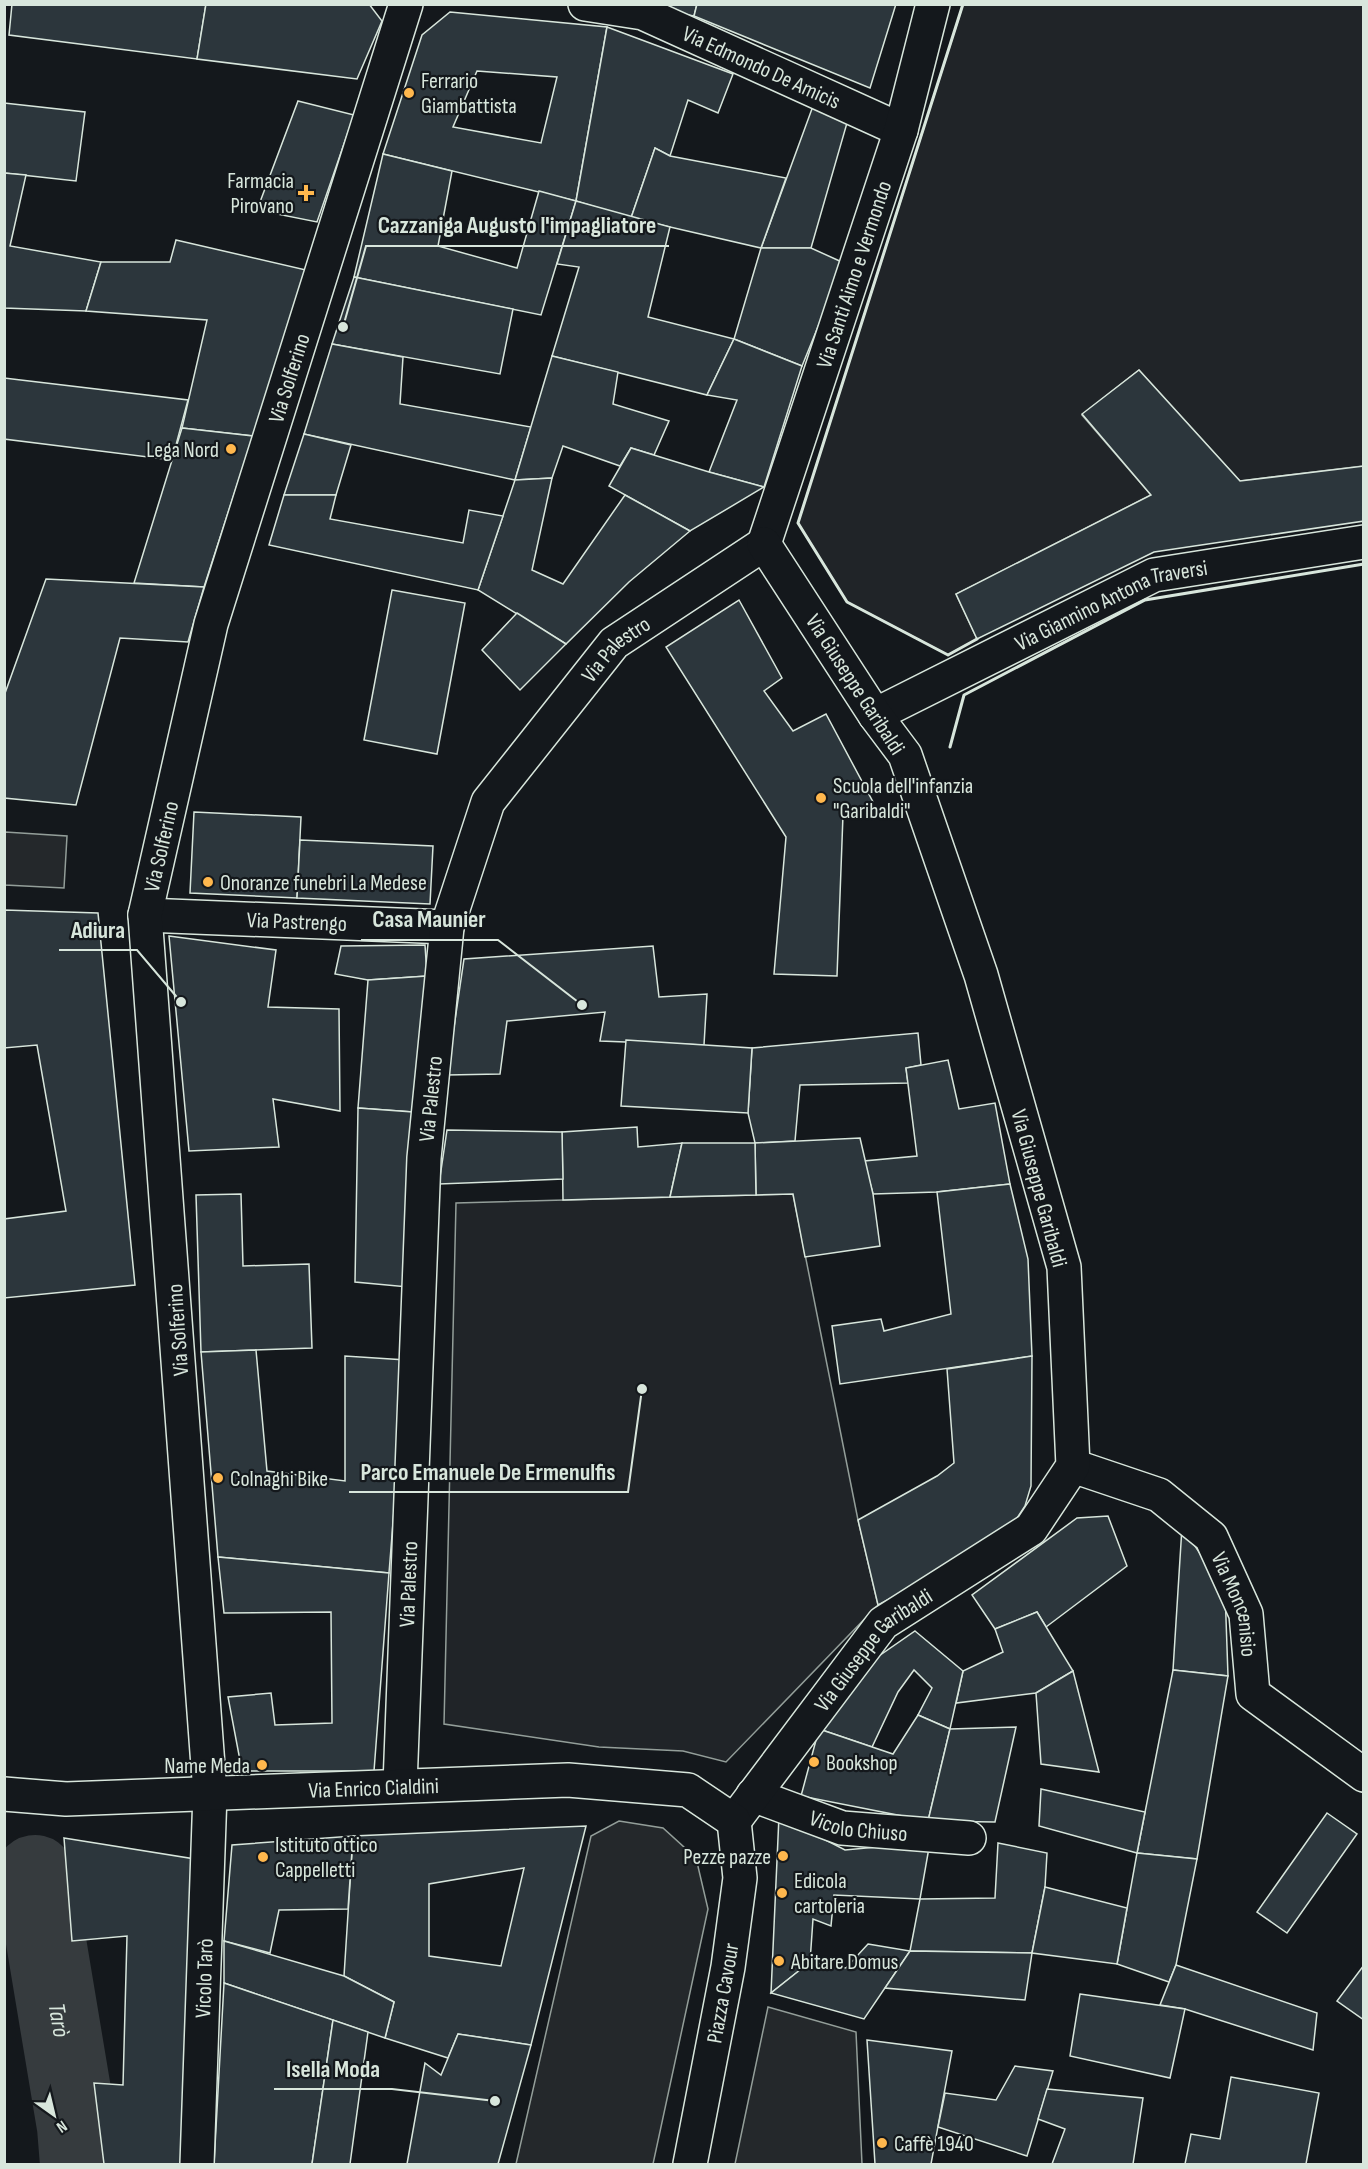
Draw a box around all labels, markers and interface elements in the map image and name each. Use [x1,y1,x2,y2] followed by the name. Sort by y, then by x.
[678,21,844,116] street label: Via Edmondo De Amicis
[421,68,517,120] place label: Ferrario Giambattista
[402,86,416,100] marker: Ferrario Giambattista
[227,168,294,220] place label: Farmacia Pirovano
[811,178,898,372] street label: Via Santi Aimo e Vermondo
[299,186,313,200] marker: Farmacia Pirovano
[366,204,669,246] callout: Cazzaniga Augusto l'impagliatore
[378,211,656,240] text: Cazzaniga Augusto l'impagliatore
[263,330,317,426] street label: Via Solferino
[146,437,219,464] place label: Lega Nord
[224,442,238,456] marker: Lega Nord
[1011,555,1209,658] street label: Via Giannino Antona Traversi
[799,609,910,760] street label: Via Giuseppe Garibaldi
[576,611,656,688] street label: Via Palestro
[833,773,973,825] place label: Scuola dell'infanzia "Garibaldi"
[814,791,828,805] marker: Scuola dell'infanzia "Garibaldi"
[139,799,185,895] street label: Via Solferino
[220,870,427,897] place label: Onoranze funebri La Medese
[201,875,215,889] marker: Onoranze funebri La Medese
[361,898,498,940] callout: Casa Maunier
[372,905,486,934] text: Casa Maunier
[246,907,347,938] street label: Via Pastrengo
[59,908,137,950] callout: Adiura
[70,916,125,945] text: Adiura
[414,1055,449,1143] street label: Via Palestro
[1005,1107,1073,1270] street label: Via Giuseppe Garibaldi
[162,1283,195,1377] street label: Via Solferino
[349,1450,628,1492] callout: Parco Emanuele De Ermenulfis
[360,1458,616,1487] text: Parco Emanuele De Ermenulfis
[230,1466,328,1493] place label: Colnaghi Bike
[211,1471,225,1485] marker: Colnaghi Bike
[394,1541,424,1628] street label: Via Palestro
[1205,1548,1262,1658] street label: Via Moncenisio
[809,1583,938,1718] street label: Via Giuseppe Garibaldi
[826,1750,898,1777] place label: Bookshop
[164,1753,250,1780] place label: Name Meda
[807,1755,821,1769] marker: Bookshop
[255,1758,269,1772] marker: Name Meda
[308,1773,439,1805] street label: Via Enrico Cialdini
[805,1805,908,1848] street label: Vicolo Chiuso
[275,1832,378,1884] place label: Istituto ottico Cappelletti
[683,1844,771,1871] place label: Pezze pazze
[776,1849,790,1863] marker: Pezze pazze
[256,1850,270,1864] marker: Istituto ottico Cappelletti
[794,1868,865,1920] place label: Edicola cartoleria
[775,1886,789,1900] marker: Edicola cartoleria
[190,1938,220,2018] street label: Vicolo Tarò
[701,1941,746,2045] street label: Piazza Cavour
[790,1949,899,1976] place label: Abitare Domus
[772,1954,786,1968] marker: Abitare Domus
[42,2001,76,2039] water label: Tarò
[274,2047,392,2089] callout: Isella Moda
[286,2055,380,2084] text: Isella Moda
[24,2085,84,2145] north arrow
[53,2116,70,2136] text: N
[894,2131,974,2158] place label: Caffè 1940
[875,2136,889,2150] marker: Caffè 1940

